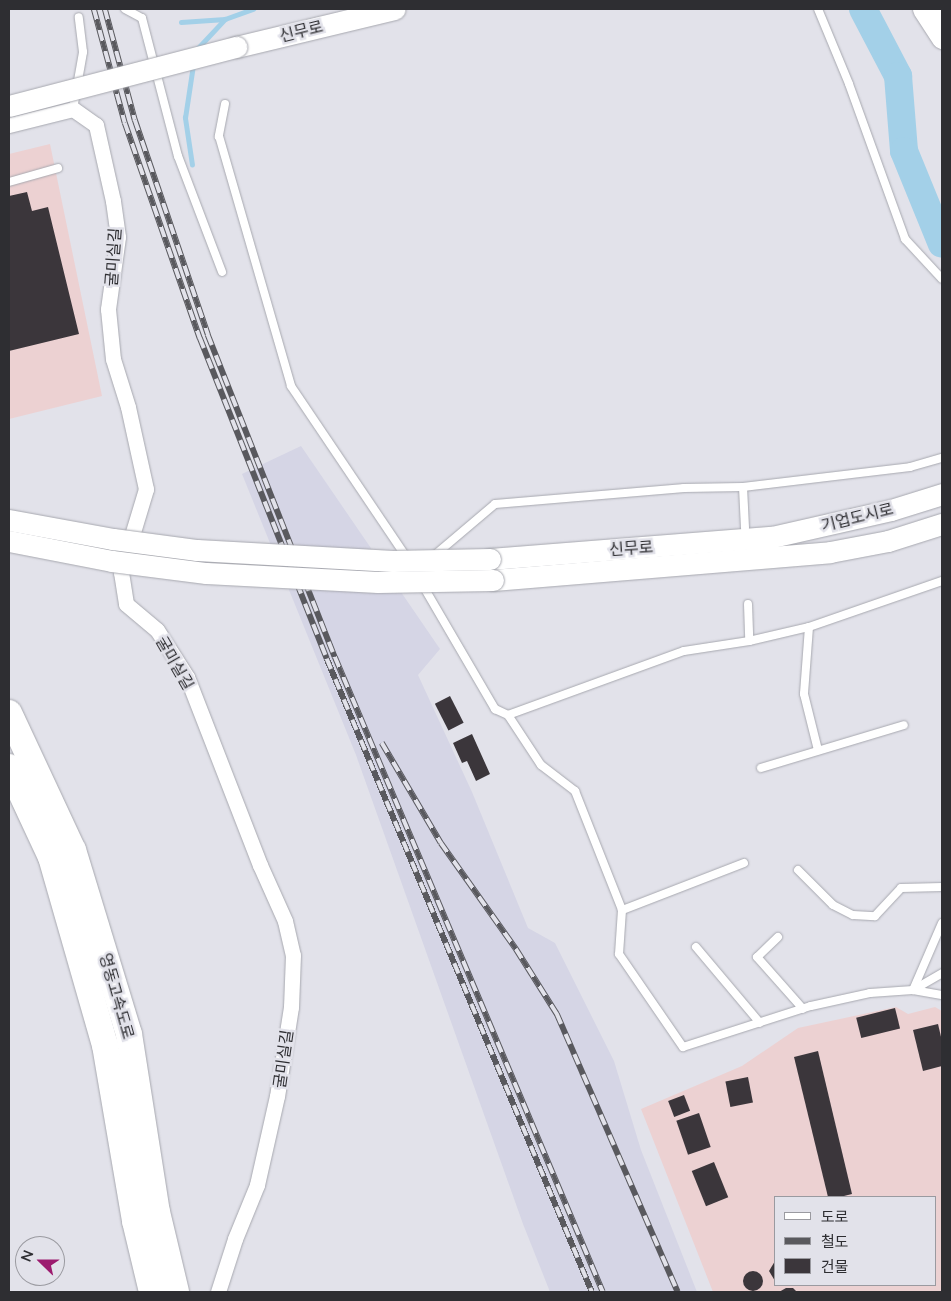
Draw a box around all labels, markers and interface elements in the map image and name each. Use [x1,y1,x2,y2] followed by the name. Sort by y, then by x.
[277,16,325,46] street label: 신무로
[101,227,125,287] street label: 굴미실길
[819,499,895,535] street label: 기업도시로
[608,537,654,559] street label: 신무로
[152,633,198,693] street label: 굴미실길
[96,951,138,1041] street label: 영동고속도로
[269,1029,297,1089] street label: 굴미실길
[774,1196,936,1286] legend
[821,1207,849,1225] text: 도로
[821,1232,849,1250] text: 철도
[15,1236,65,1286] north arrow
[17,1247,36,1264] text: N
[821,1257,849,1275] text: 건물

